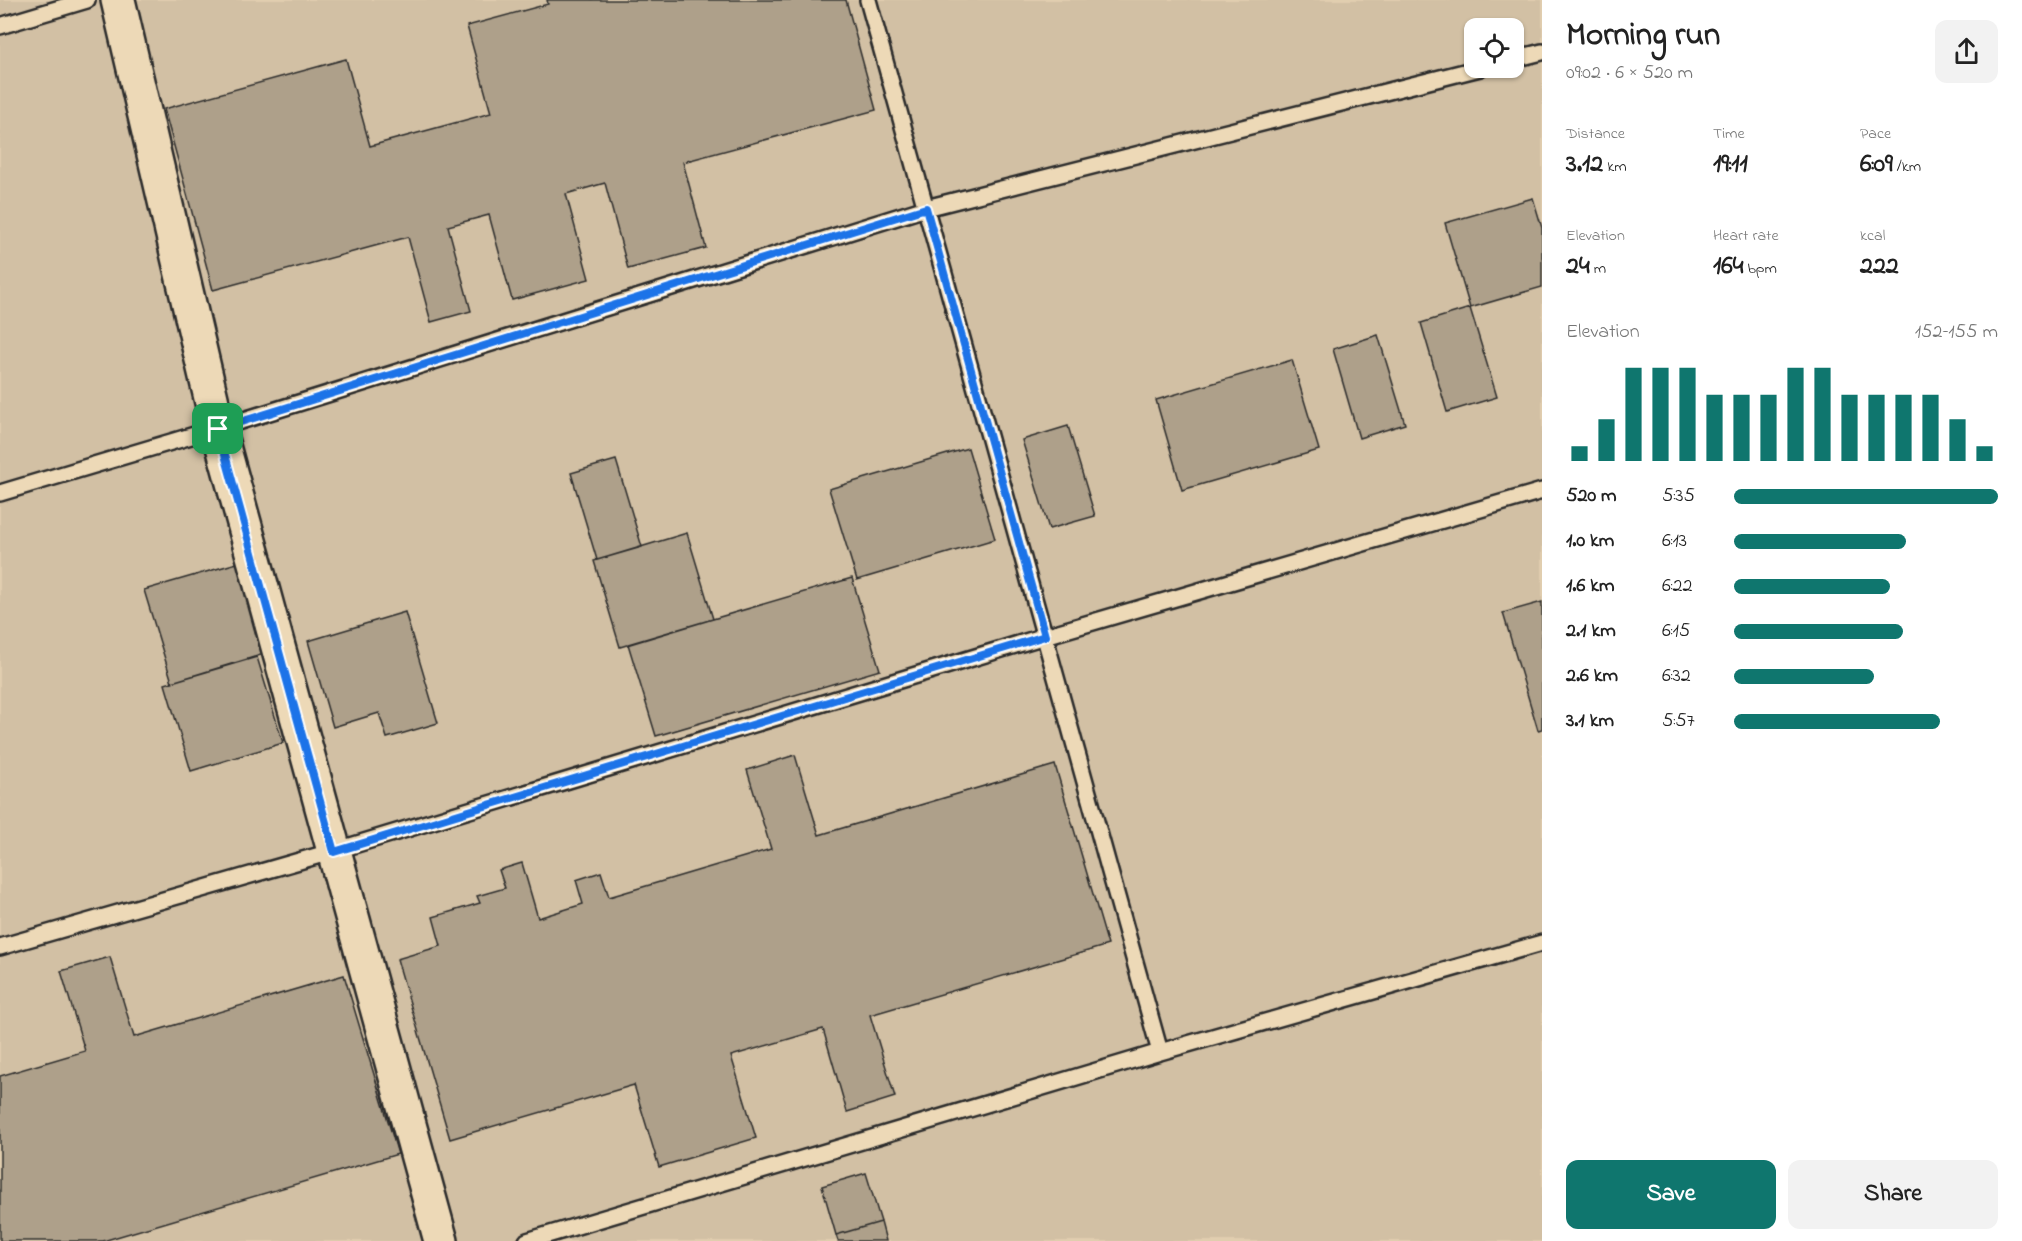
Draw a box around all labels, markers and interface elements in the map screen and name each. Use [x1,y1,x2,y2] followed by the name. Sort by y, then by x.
[1566,12,1720,60] text: Morning run
[1464,18,1524,78] map controls
[1464,18,1524,78] button: locate
[1935,20,1998,83] button: share
[1566,59,1693,88] text: 09:02 · 6 × 520 m
[1566,122,1625,146] text: Distance
[1713,122,1745,146] text: Time
[1860,122,1891,146] text: Pace
[1566,146,1603,184] text: 3.12
[1713,146,1748,184] text: 19:11
[1860,146,1893,184] text: 6:09
[1603,155,1627,179] text: km
[1893,155,1921,179] text: /km
[1566,224,1625,248] text: Elevation
[1713,224,1779,248] text: Heart rate
[1860,224,1885,248] text: kcal
[1566,248,1590,286] text: 24
[1713,248,1743,286] text: 164
[1860,248,1899,286] text: 222
[1590,257,1606,281] text: m
[1743,257,1777,281] text: bpm
[1566,318,1640,347] text: Elevation
[1915,318,1998,347] text: 152–155 m
[192,403,243,454] pin
[201,412,234,445] icon: arrive
[1566,482,1617,511] text: 520 m
[1662,482,1695,511] text: 5:35
[1566,527,1614,556] text: 1.0 km
[1662,527,1687,556] text: 6:13
[1566,572,1615,601] text: 1.6 km
[1662,572,1692,601] text: 6:22
[1566,617,1616,646] text: 2.1 km
[1662,617,1690,646] text: 6:15
[1566,662,1618,691] text: 2.6 km
[1662,662,1691,691] text: 6:32
[1566,707,1614,736] text: 3.1 km
[1662,707,1695,736] text: 5:57
[1566,1160,1776,1229] button: Save
[1788,1160,1998,1229] button: Share

